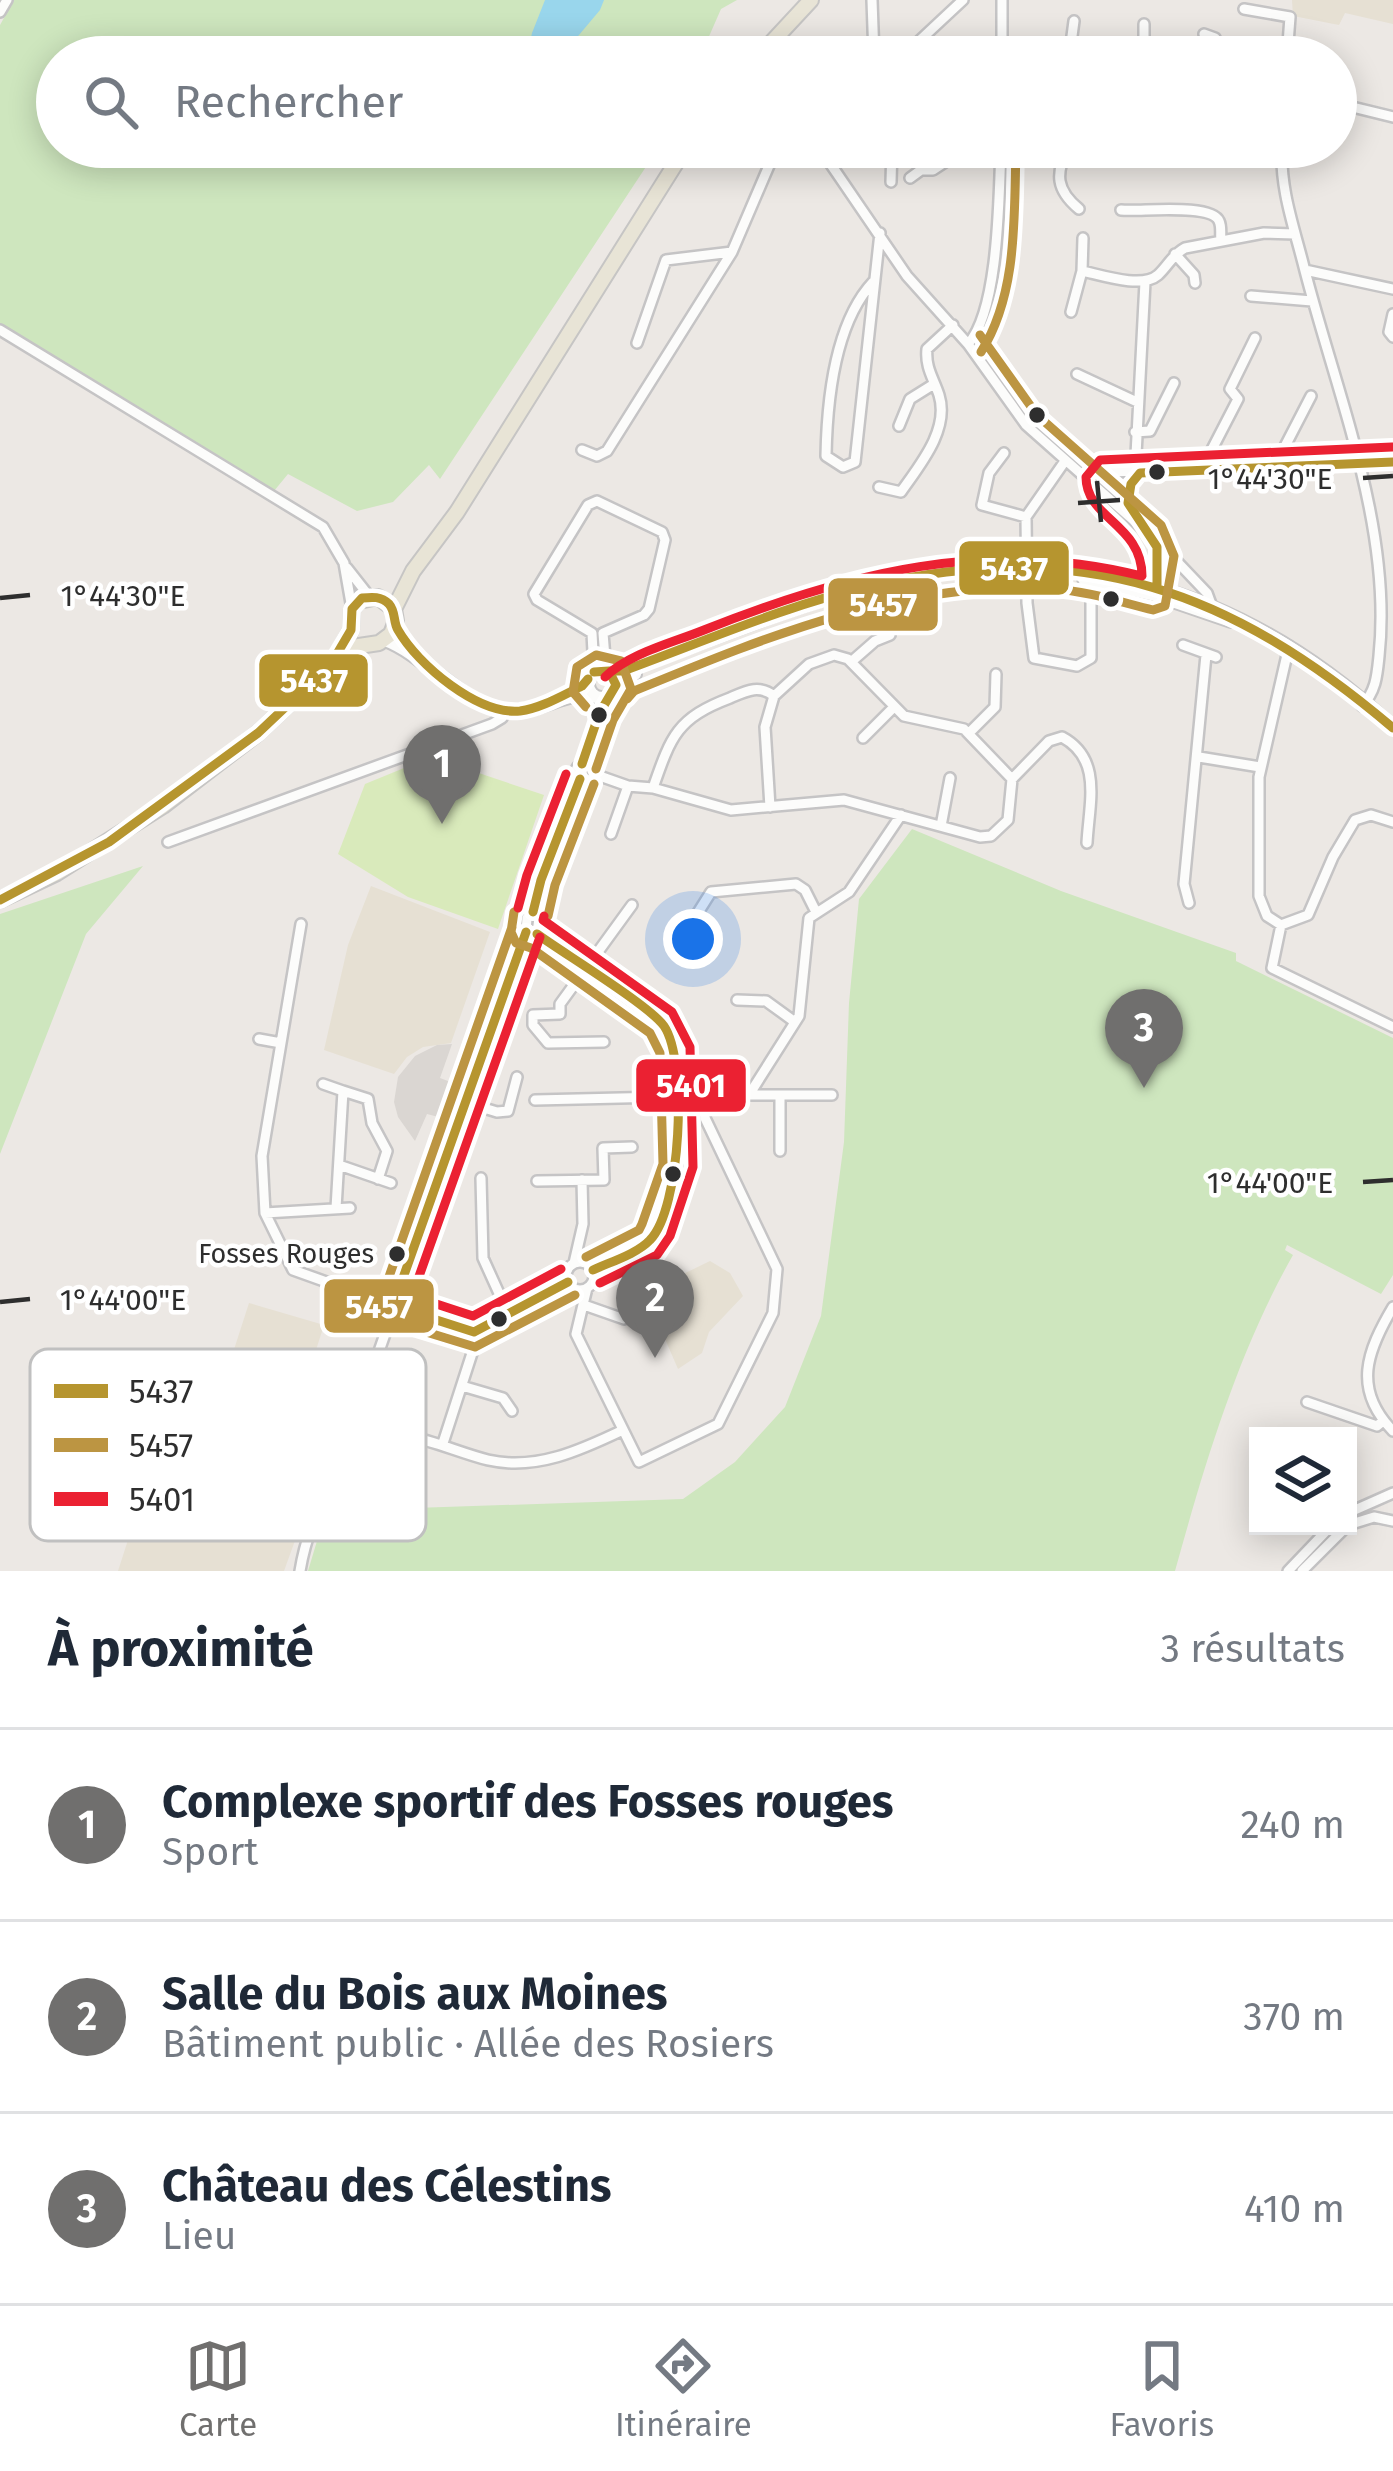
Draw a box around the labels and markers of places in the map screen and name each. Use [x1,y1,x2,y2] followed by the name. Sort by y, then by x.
[1026,404,1048,426] unlabelled marker
[1146,461,1168,483] unlabelled marker
[1100,588,1122,610] unlabelled marker
[588,704,610,726] unlabelled marker
[403,725,481,824] pin: 1
[1105,989,1183,1088] pin: 3
[662,1163,684,1185] unlabelled marker
[198,1238,374,1270] place label: Fosses Rouges
[386,1243,408,1265] marker: Fosses Rouges
[616,1259,694,1358] pin: 2
[488,1308,510,1330] unlabelled marker

